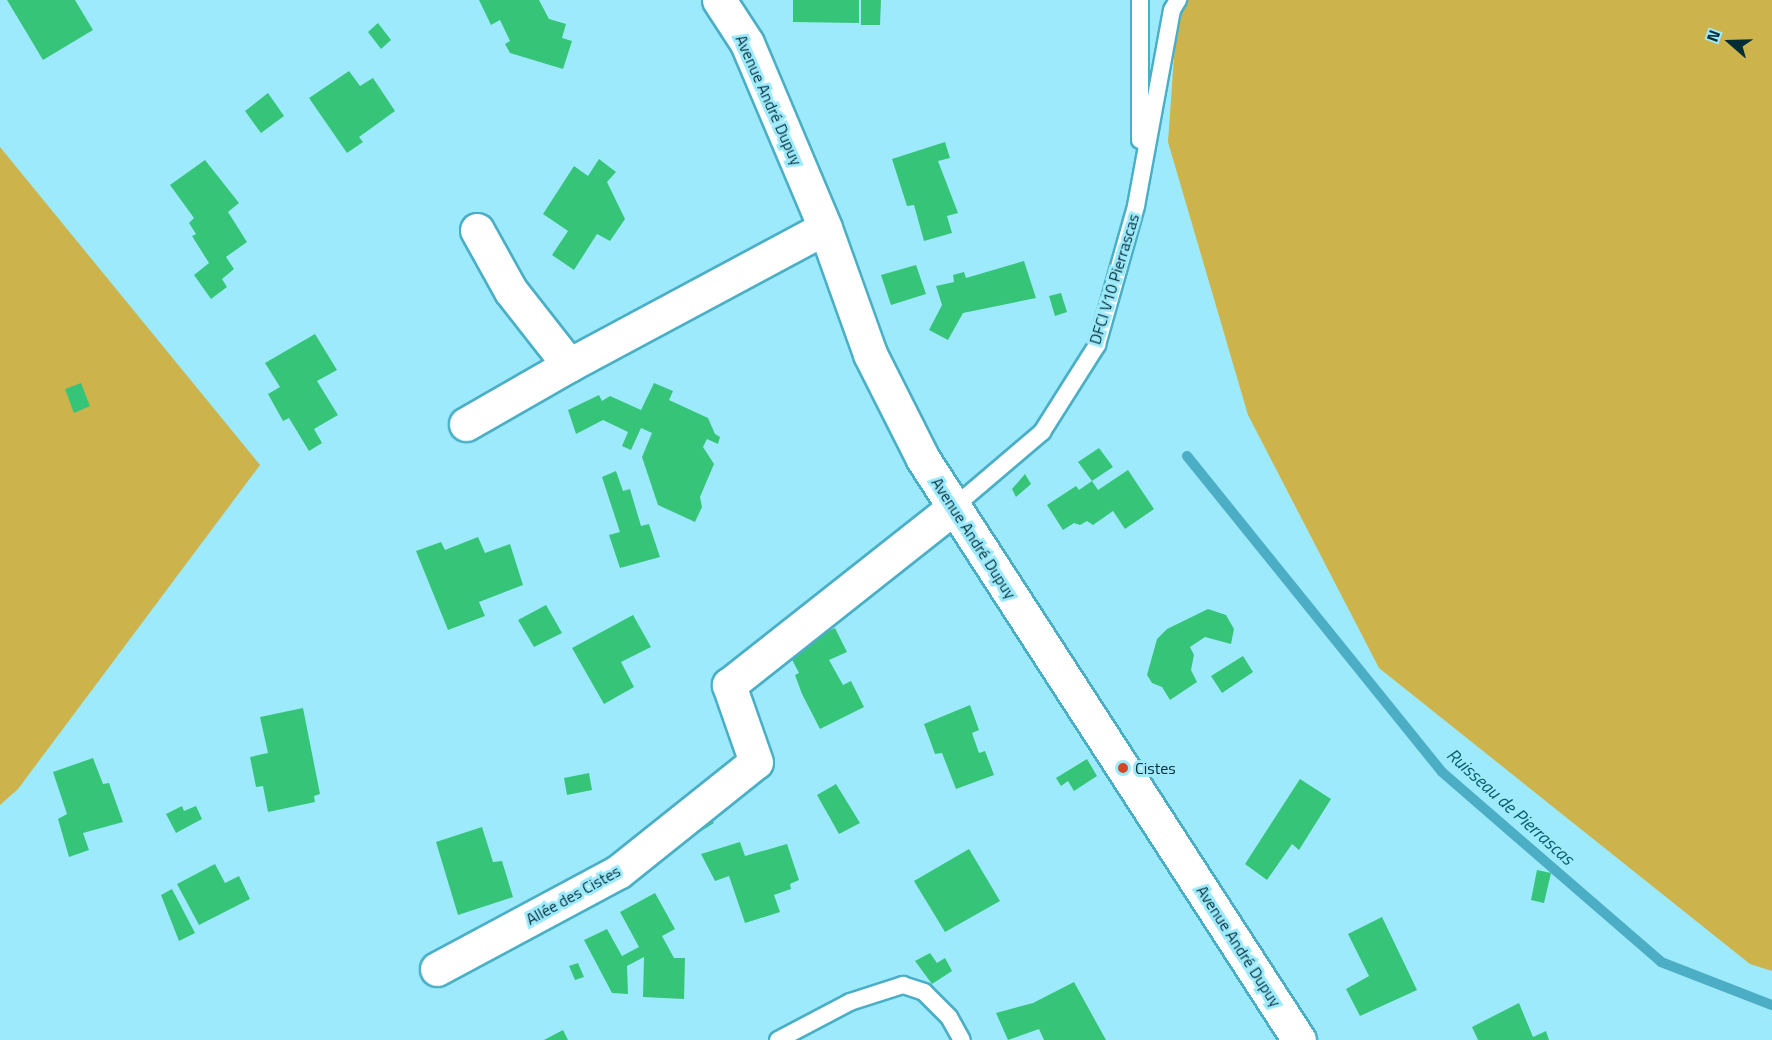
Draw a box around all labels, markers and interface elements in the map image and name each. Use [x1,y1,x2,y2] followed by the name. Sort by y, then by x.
[1700,12,1760,72] north arrow
[1700,27,1726,45] text: N
[732,32,806,168] street label: Avenue André Dupuy
[1085,211,1143,347] street label: DFCI V10 Pierrascas
[928,474,1020,602] street label: Avenue André Dupuy
[1442,744,1578,870] water label: Ruisseau de Pierrascas
[1135,758,1176,778] place label: Cistes
[1116,761,1130,775] marker: Cistes
[522,861,624,929] street label: Allée des Cistes
[1193,882,1285,1010] street label: Avenue André Dupuy

